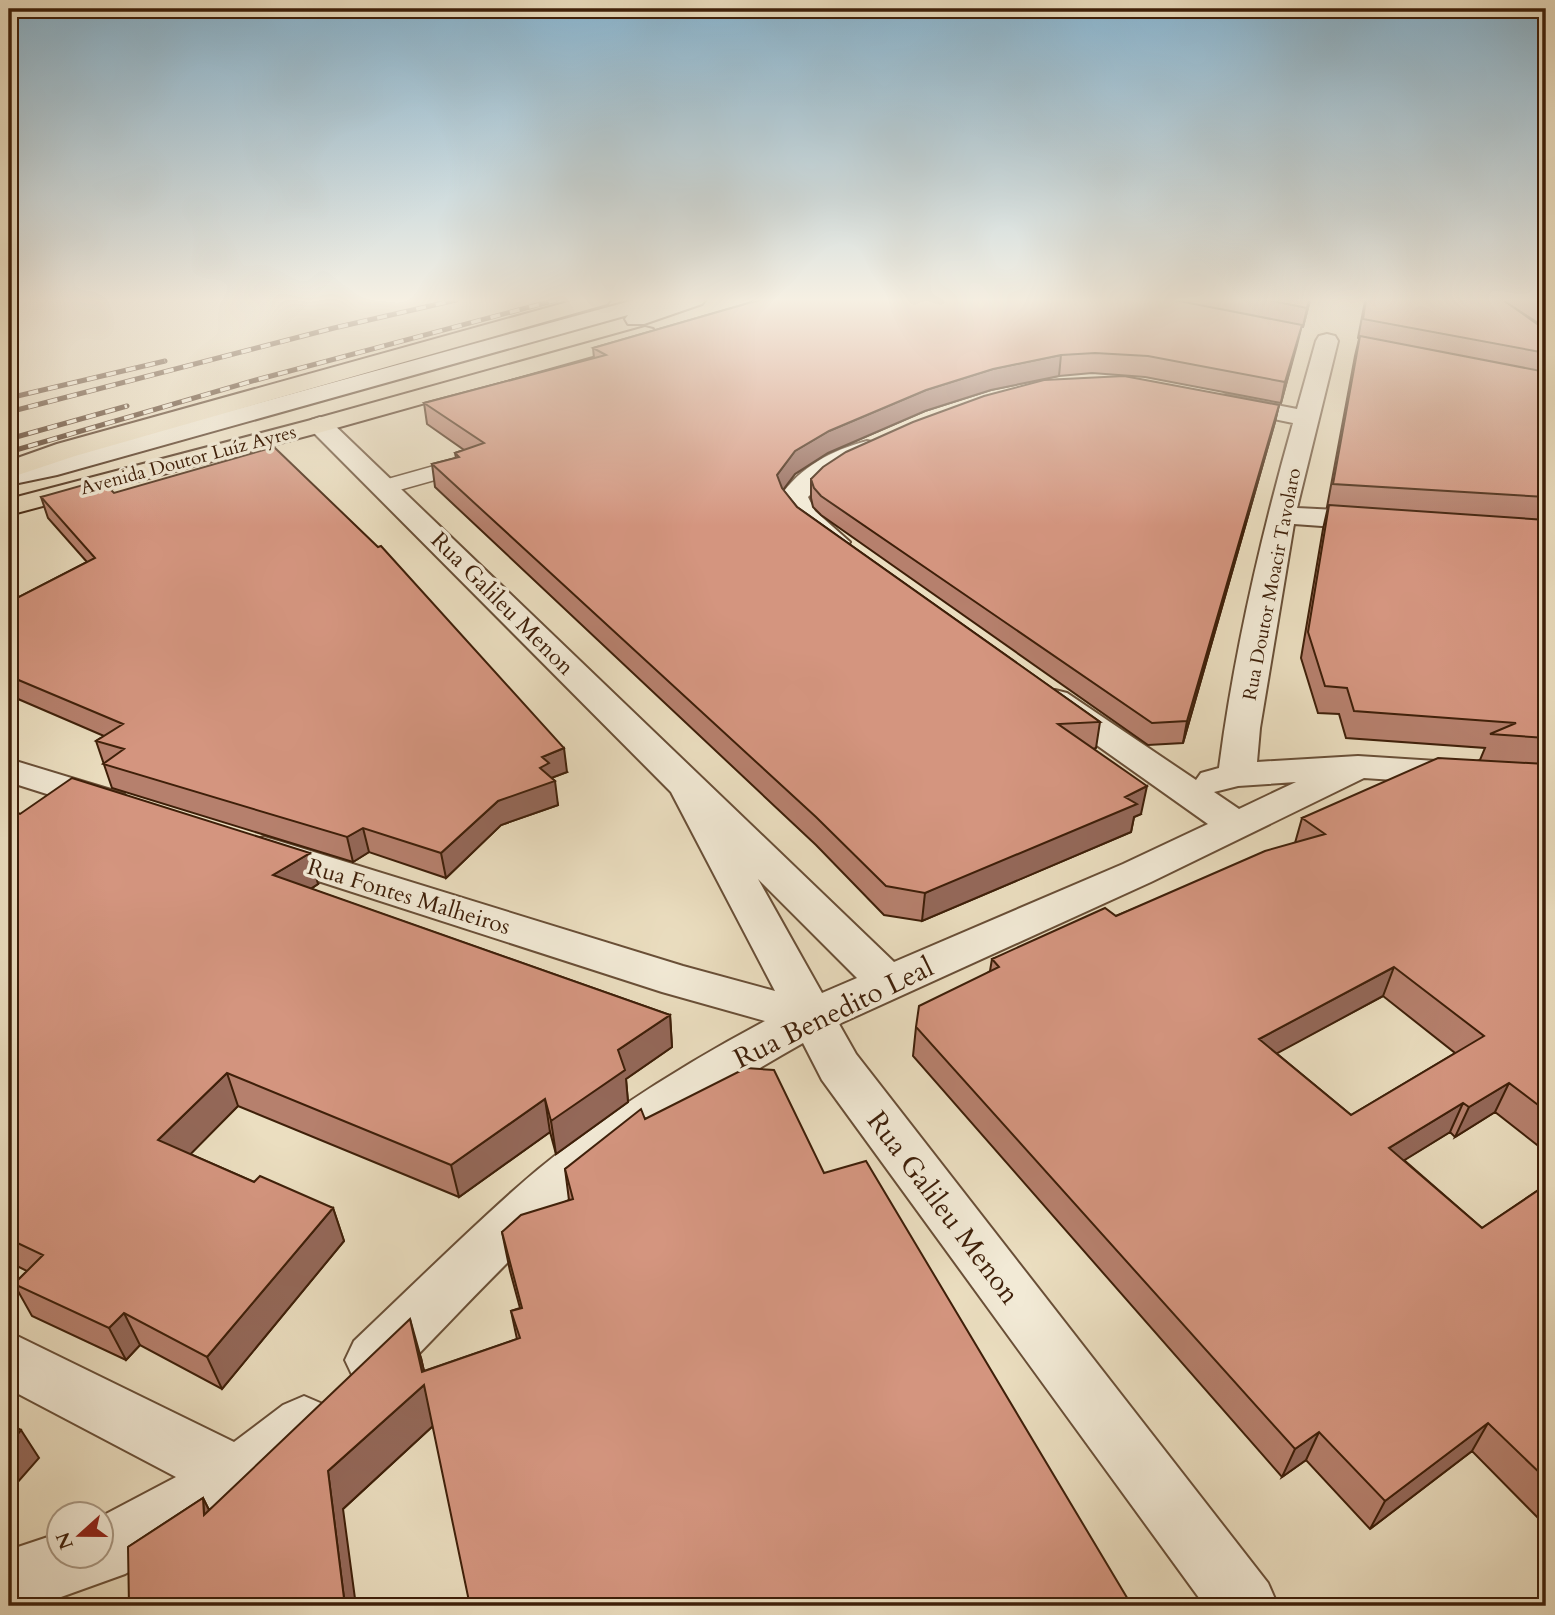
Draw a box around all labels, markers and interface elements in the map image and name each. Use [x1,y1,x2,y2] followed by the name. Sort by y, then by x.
[78,419,299,501] street label: Avenida Doutor Luíz Ayres
[1237,466,1307,703] street label: Rua Doutor Moacir Tavolaro
[424,525,581,682] street label: Rua Galileu Menon
[304,851,514,942] street label: Rua Fontes Malheiros
[727,948,940,1078] street label: Rua Benedito Leal
[858,1103,1028,1312] street label: Rua Galileu Menon
[46,1500,116,1570] north arrow
[50,1528,80,1553] text: N

